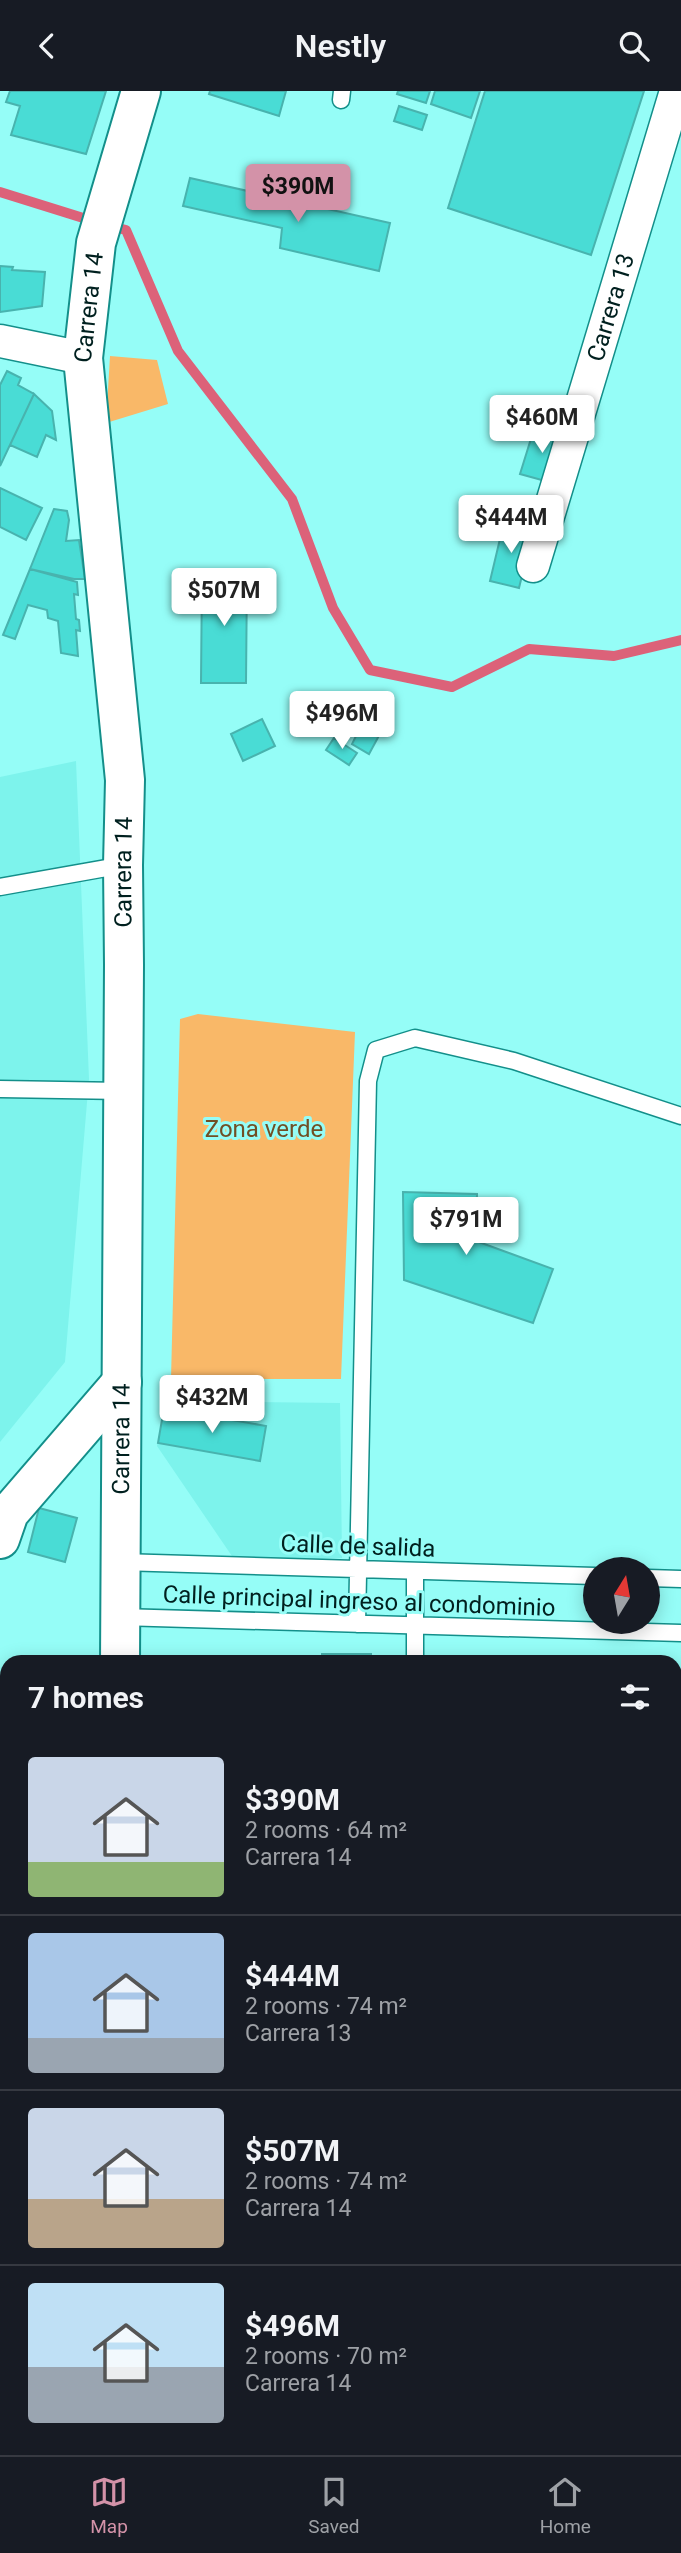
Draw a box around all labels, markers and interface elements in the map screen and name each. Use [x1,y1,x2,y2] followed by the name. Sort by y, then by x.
[28,27,66,65] icon: back
[295,27,386,65] text: Nestly
[615,27,653,65] icon: search
[249,165,347,224] pin: $390M
[262,173,334,200] text: $390M
[581,250,640,365] street label: Carrera 13
[69,251,109,364] street label: Carrera 14
[493,395,591,455] pin: $460M
[506,404,578,431] text: $460M
[462,496,560,555] pin: $444M
[475,504,547,531] text: $444M
[175,568,273,628] pin: $507M
[188,577,260,604] text: $507M
[293,691,391,751] pin: $496M
[306,700,378,727] text: $496M
[109,816,138,928] street label: Carrera 14
[205,1115,323,1143] park label: Zona verde
[417,1197,515,1257] pin: $791M
[430,1206,502,1233] text: $791M
[163,1375,261,1435] pin: $432M
[107,1383,136,1495] street label: Carrera 14
[176,1384,248,1411] text: $432M
[280,1529,436,1563] street label: Calle de salida
[583,1557,660,1635] north arrow
[583,1557,660,1634] map controls
[162,1580,556,1622] street label: Calle principal ingreso al condominio
[616,1678,654,1716] icon: filters
[28,1680,144,1715] text: 7 homes
[245,1782,340,1817] text: $390M
[84,1785,168,1869] icon: home
[245,1817,407,1844] text: 2 rooms · 64 m²
[245,1844,351,1871] text: Carrera 14
[245,1958,340,1993] text: $444M
[84,1961,168,2045] icon: home
[245,1993,407,2020] text: 2 rooms · 74 m²
[245,2020,351,2047] text: Carrera 13
[245,2133,340,2168] text: $507M
[84,2136,168,2220] icon: home
[245,2168,407,2195] text: 2 rooms · 74 m²
[245,2195,351,2222] text: Carrera 14
[245,2308,340,2343] text: $496M
[84,2311,168,2395] icon: home
[245,2343,407,2370] text: 2 rooms · 70 m²
[245,2370,351,2397] text: Carrera 14
[90,2473,128,2538] tab: Map
[308,2473,360,2538] tab: Saved
[540,2473,591,2538] tab: Home

